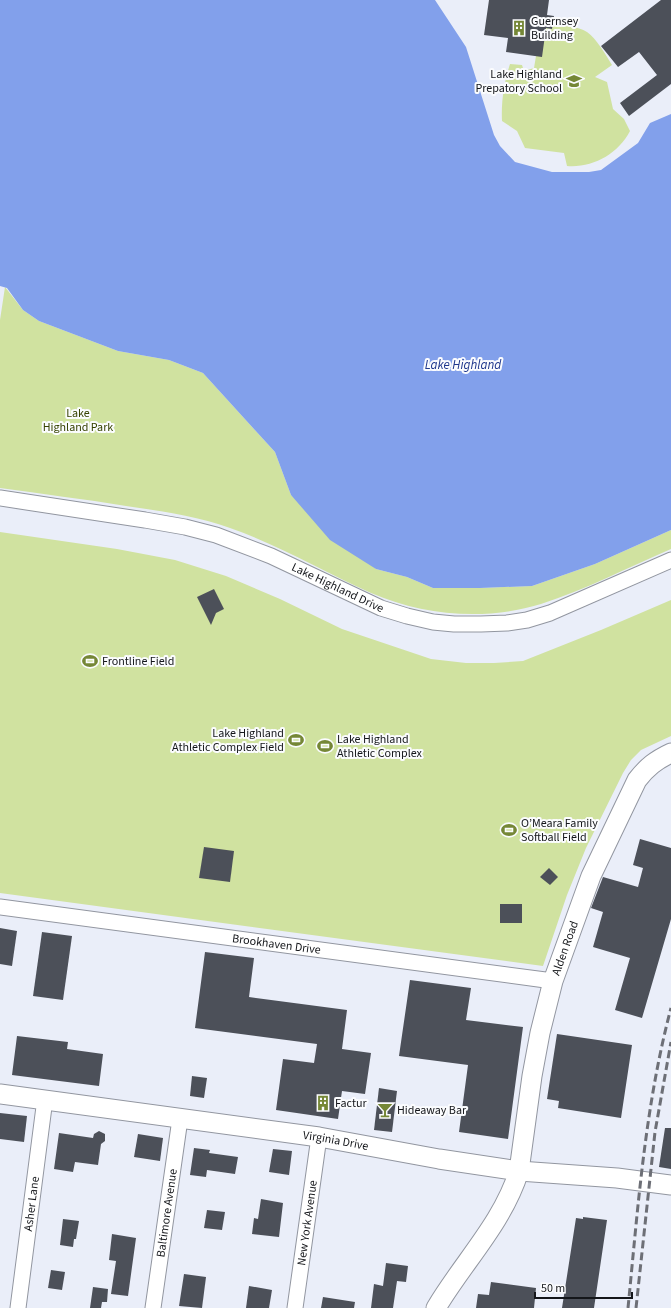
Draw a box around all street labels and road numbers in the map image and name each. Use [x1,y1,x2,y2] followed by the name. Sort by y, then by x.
[289,559,387,617] street label: Lake Highland Drive
[548,919,583,978] street label: Alden Road
[231,930,322,959] street label: Brookhaven Drive
[302,1127,370,1155] street label: Virginia Drive
[152,1168,182,1258] street label: Baltimore Avenue
[20,1175,44,1232] street label: Asher Lane
[293,1179,322,1267] street label: New York Avenue

